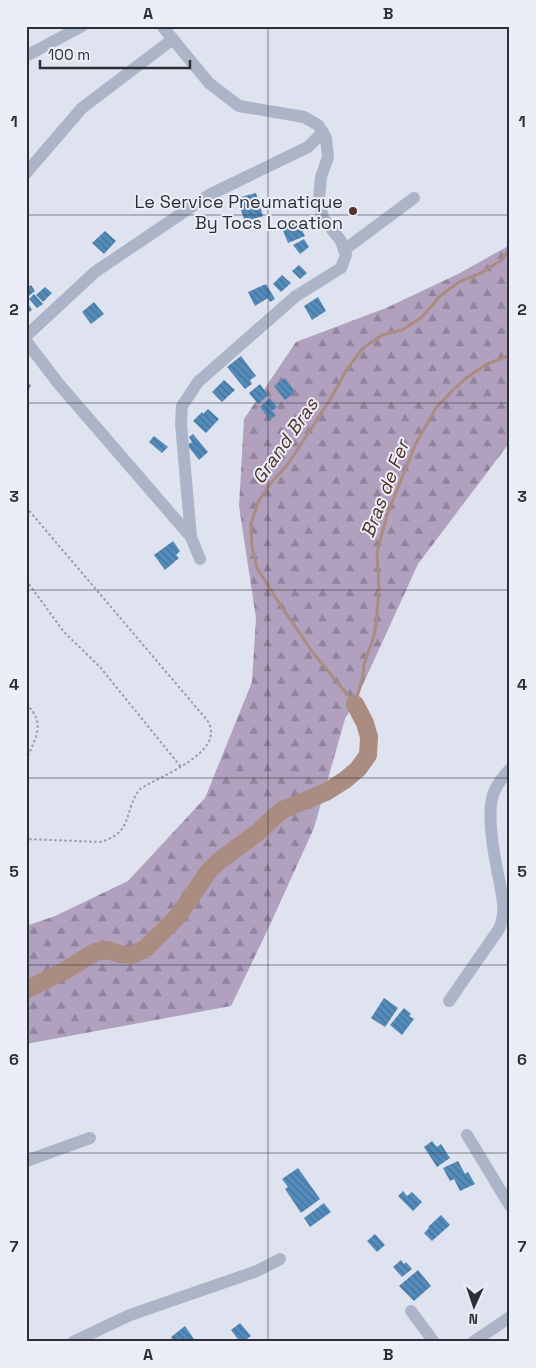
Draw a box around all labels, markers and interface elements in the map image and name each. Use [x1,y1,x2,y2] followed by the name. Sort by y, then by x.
[143,3,153,24] text: A
[383,3,393,24] text: B
[40,38,190,70] scale bar
[48,45,90,64] text: 100 m
[10,111,18,132] text: 1
[518,111,526,132] text: 1
[135,190,343,234] place label: Le Service Pneumatique By Tocs Location
[347,205,359,217] marker: Le Service Pneumatique By Tocs Location
[9,299,19,320] text: 2
[517,299,527,320] text: 2
[246,392,324,489] water label: Grand Bras
[355,435,416,541] water label: Bras de Fer
[9,486,19,507] text: 3
[517,486,527,507] text: 3
[9,674,19,695] text: 4
[517,674,527,695] text: 4
[9,861,19,882] text: 5
[517,861,527,882] text: 5
[9,1049,19,1070] text: 6
[517,1049,527,1070] text: 6
[10,1236,19,1257] text: 7
[518,1236,527,1257] text: 7
[448,1280,498,1330] north arrow
[468,1310,478,1328] text: N
[143,1344,153,1365] text: A
[383,1344,393,1365] text: B

